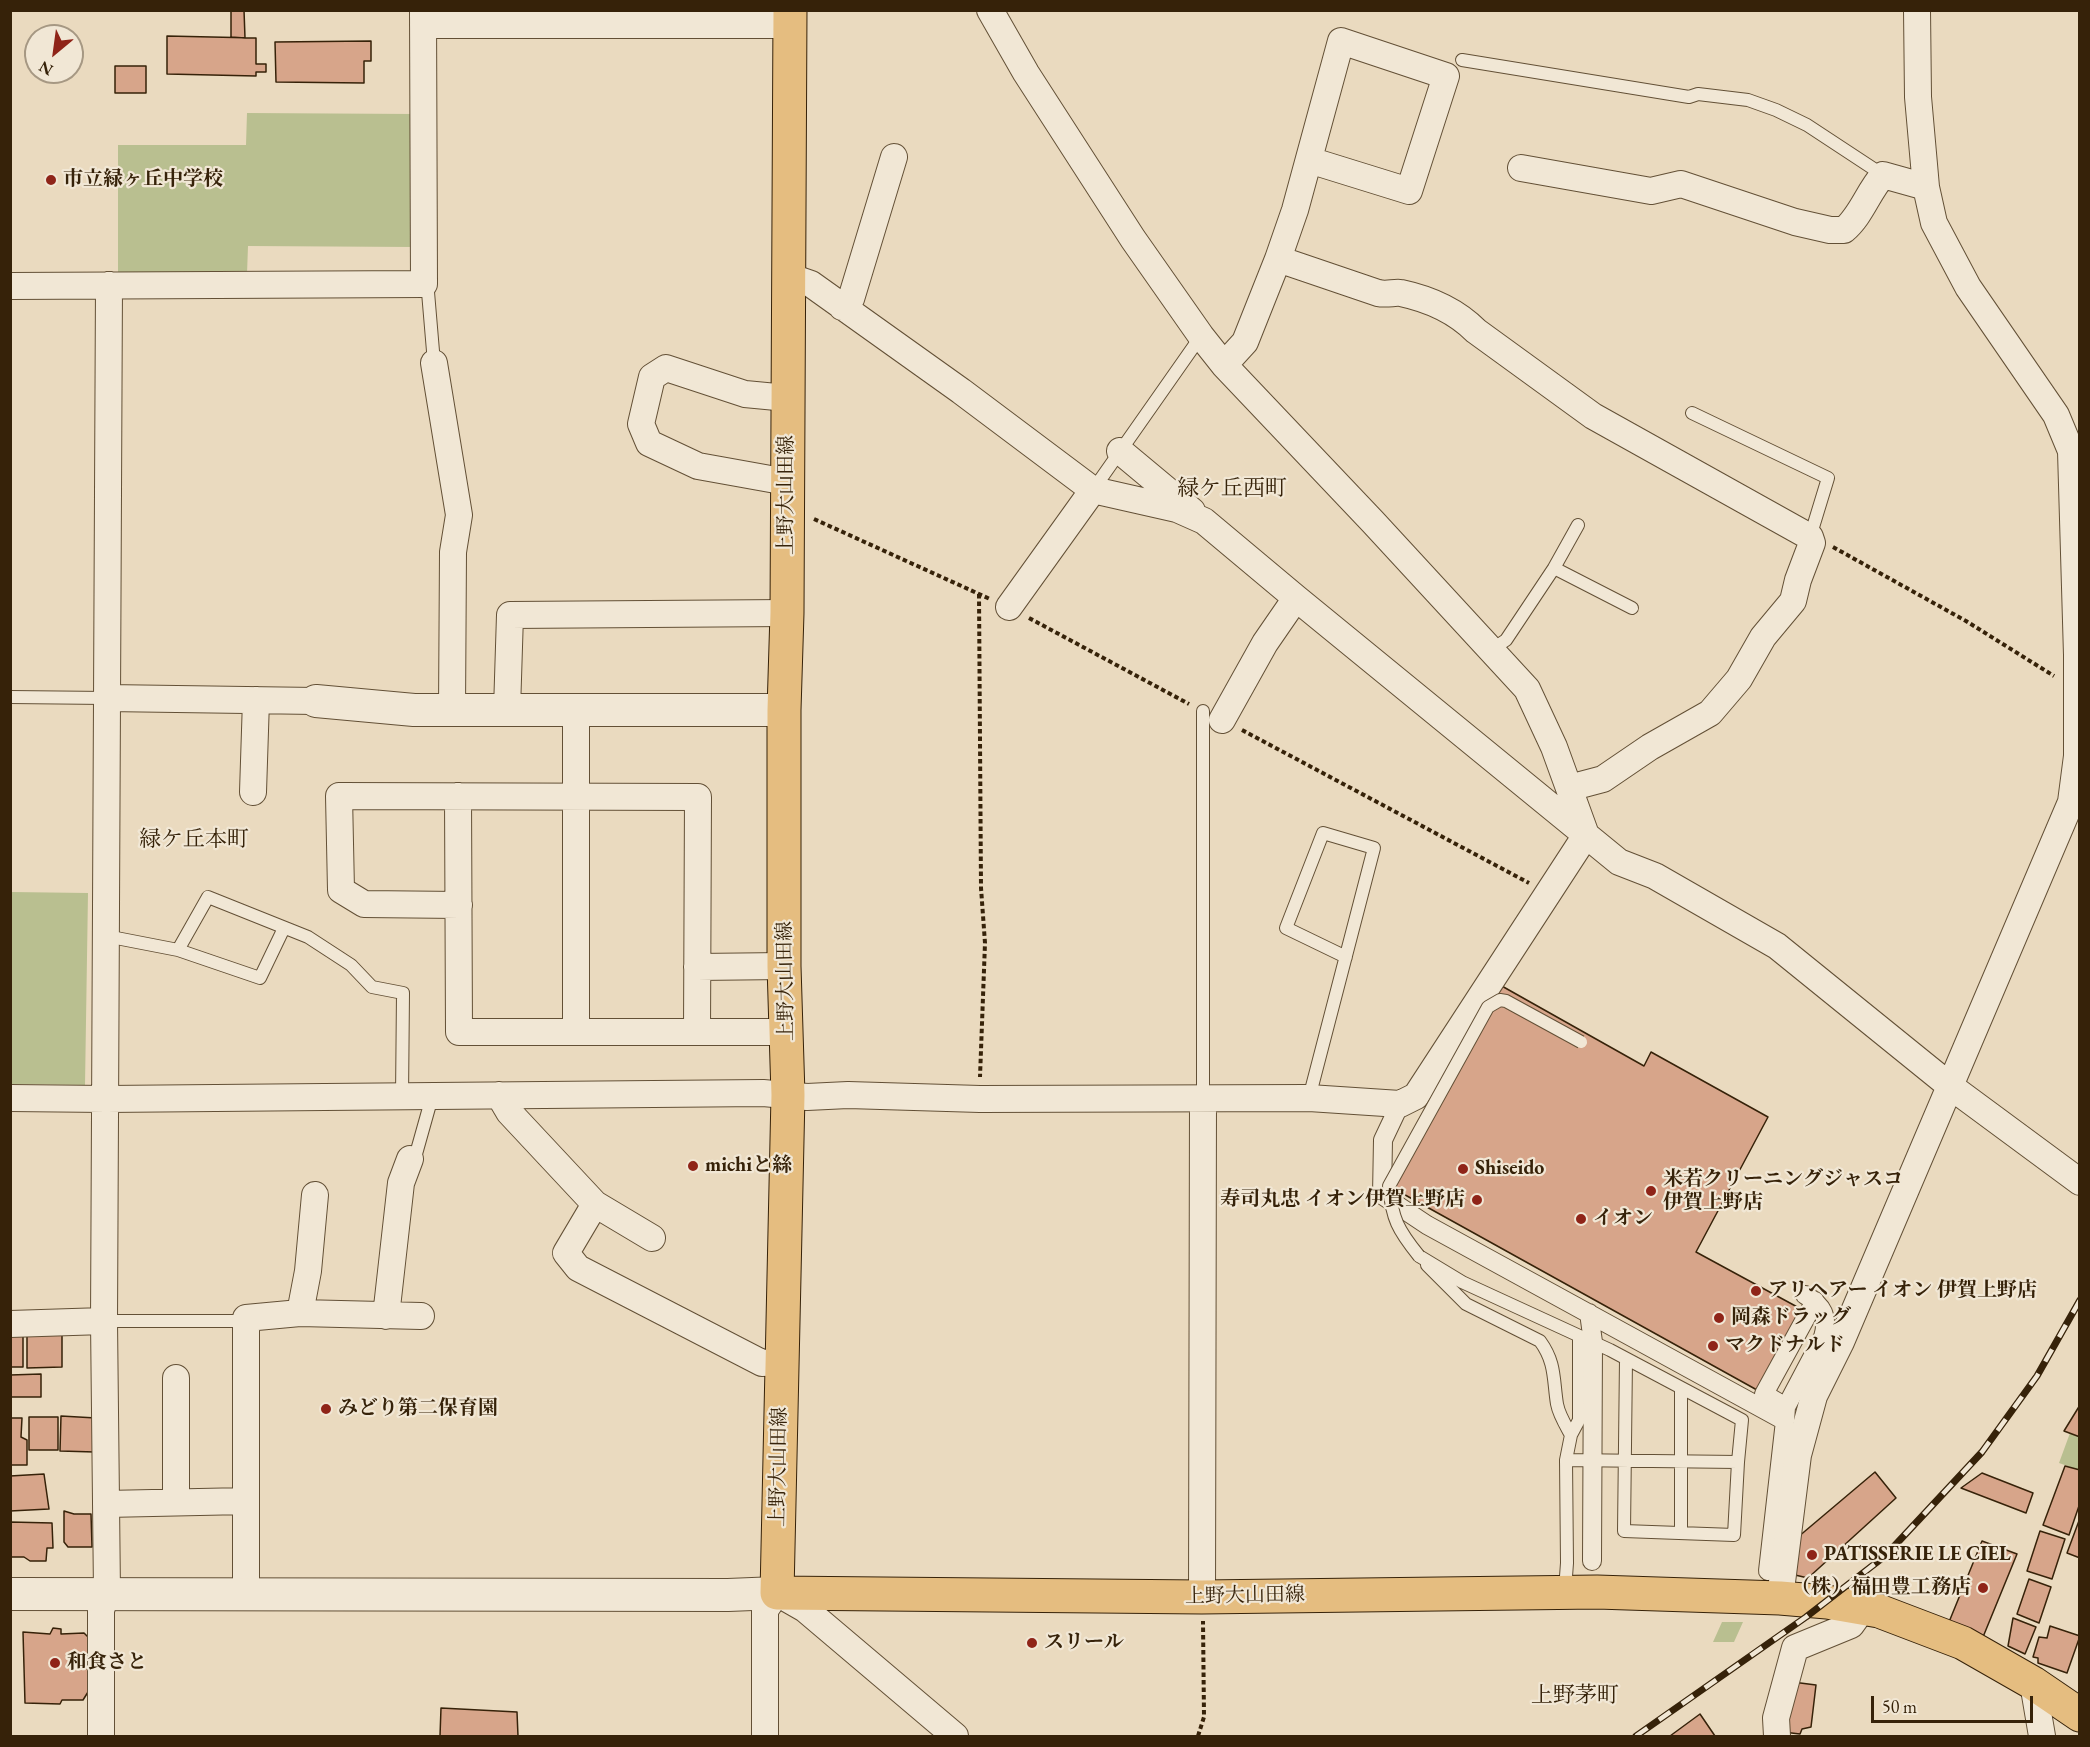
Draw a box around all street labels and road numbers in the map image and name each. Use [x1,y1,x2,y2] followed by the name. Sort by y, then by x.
[775,435,799,555] street label: 上野大山田線
[773,921,799,1041] street label: 上野大山田線
[766,1407,792,1527] street label: 上野大山田線
[1185,1583,1305,1609] street label: 上野大山田線

